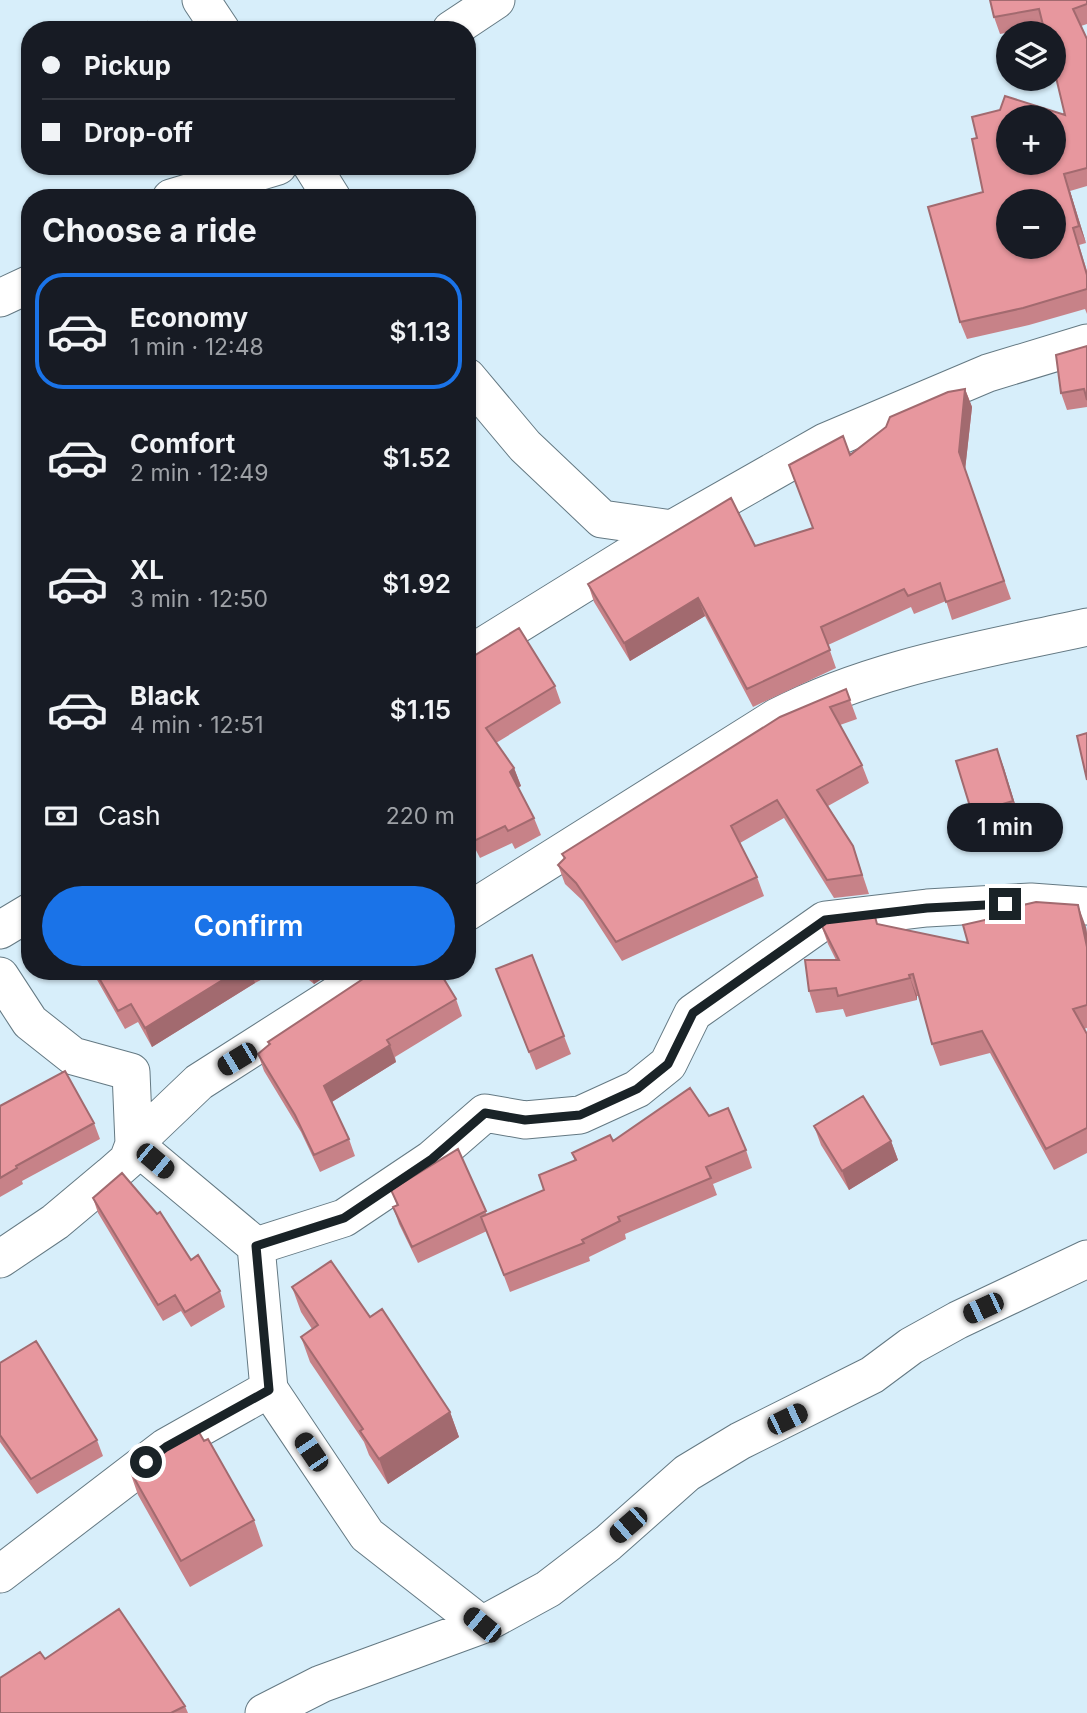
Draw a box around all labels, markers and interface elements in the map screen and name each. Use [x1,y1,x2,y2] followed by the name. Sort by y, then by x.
[996,21,1066,259] map controls
[996,21,1066,91] button: layers
[84,50,171,81] text: Pickup
[996,105,1066,175] button: +
[84,117,193,148] text: Drop-off
[996,189,1066,259] button: −
[42,211,257,250] text: Choose a ride
[46,300,109,363] icon: car
[130,302,248,333] text: Economy
[390,316,451,347] text: $1.13
[130,333,264,361] text: 1 min · 12:48
[46,426,109,489] icon: car
[130,428,235,459] text: Comfort
[382,442,451,473] text: $1.52
[130,459,269,487] text: 2 min · 12:49
[46,552,109,615] icon: car
[130,554,164,585] text: XL
[382,568,451,599] text: $1.92
[130,585,268,613] text: 3 min · 12:50
[46,678,109,741] icon: car
[130,680,200,711] text: Black
[390,694,451,725] text: $1.15
[130,711,264,739] text: 4 min · 12:51
[42,797,80,835] icon: cash
[98,800,161,831] text: Cash
[386,802,455,830] text: 220 m
[947,802,1063,852] callout: 1 min
[977,813,1033,841] text: 1 min
[42,886,455,966] button: Confirm
[989,888,1021,920] route end
[214,1039,261,1079] car
[133,1139,178,1183] car
[960,1290,1007,1326] car
[764,1400,811,1438] car
[291,1429,332,1475] car
[130,1446,162,1478] route start
[606,1503,651,1547] car
[460,1604,505,1646] car

